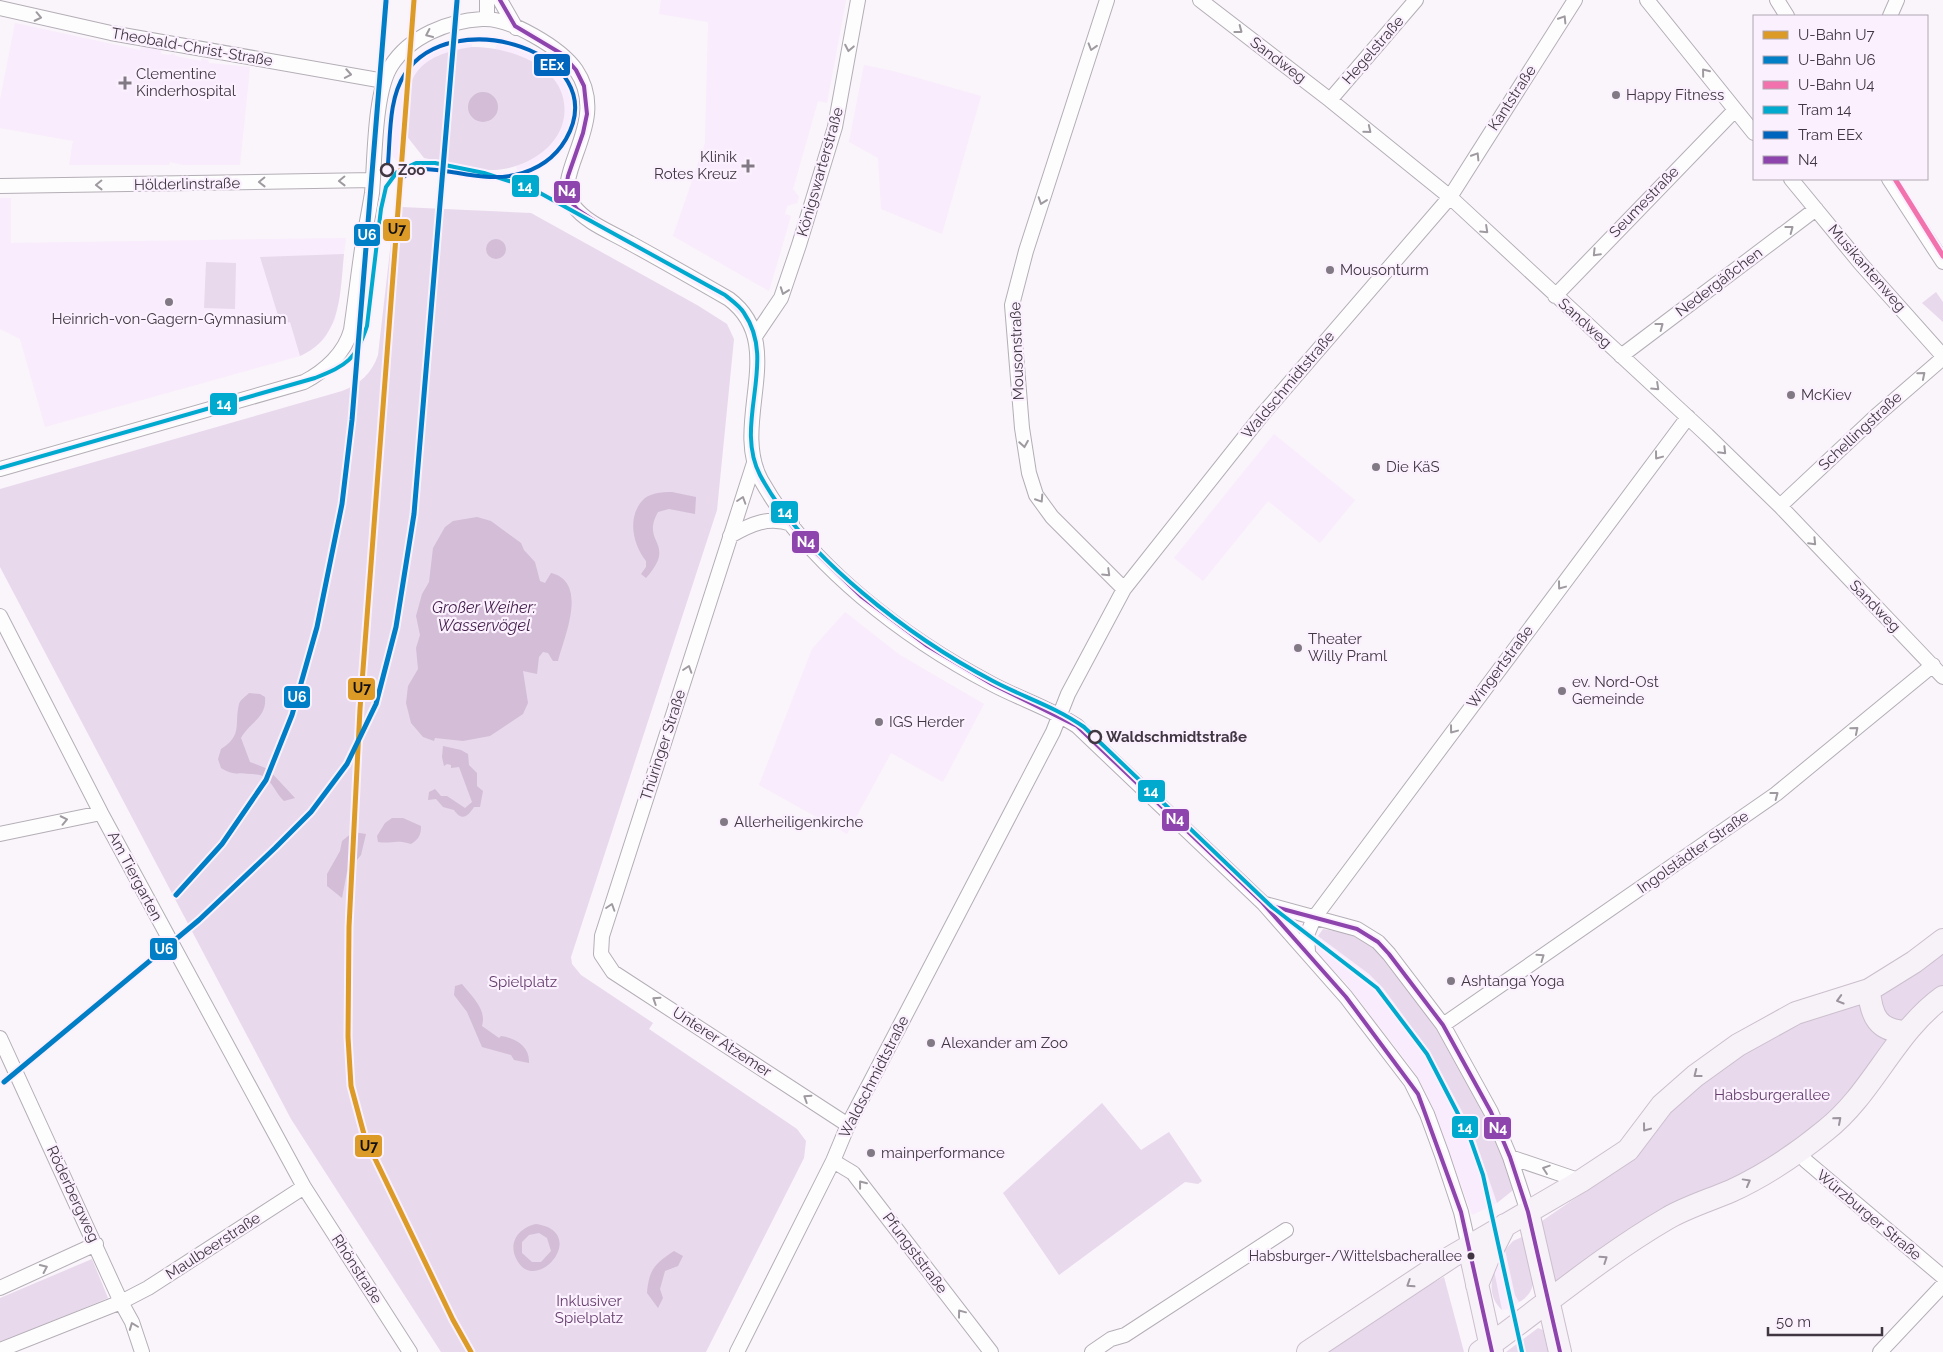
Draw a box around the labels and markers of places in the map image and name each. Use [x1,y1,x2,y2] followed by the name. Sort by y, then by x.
[136,65,237,100] place label: Clementine Kinderhospital
[118,76,132,90] marker: Clementine Kinderhospital
[1626,86,1724,104] place label: Happy Fitness
[1610,89,1622,101] marker: Happy Fitness
[654,148,737,183] place label: Klinik Rotes Kreuz
[741,159,755,173] marker: Klinik Rotes Kreuz
[398,161,425,179] place label: Zoo
[380,163,394,177] marker: Zoo
[1340,261,1429,279] place label: Mousonturm
[1324,264,1336,276] marker: Mousonturm
[163,296,175,308] marker: Heinrich-von-Gagern-Gymnasium
[51,310,287,328] place label: Heinrich-von-Gagern-Gymnasium
[1801,386,1852,404] place label: McKiev
[1785,389,1797,401] marker: McKiev
[1386,458,1440,476] place label: Die KäS
[1370,461,1382,473] marker: Die KäS
[1308,630,1388,665] place label: Theater Willy Praml
[1292,642,1304,654] marker: Theater Willy Praml
[1572,673,1659,708] place label: ev. Nord-Ost Gemeinde
[1556,685,1568,697] marker: ev. Nord-Ost Gemeinde
[889,713,965,731] place label: IGS Herder
[873,716,885,728] marker: IGS Herder
[1106,728,1247,746] place label: Waldschmidtstraße
[1088,730,1102,744] marker: Waldschmidtstraße
[734,813,864,831] place label: Allerheiligenkirche
[718,816,730,828] marker: Allerheiligenkirche
[1461,972,1564,990] place label: Ashtanga Yoga
[1445,975,1457,987] marker: Ashtanga Yoga
[941,1034,1068,1052] place label: Alexander am Zoo
[925,1037,937,1049] marker: Alexander am Zoo
[881,1144,1005,1162] place label: mainperformance
[865,1147,877,1159] marker: mainperformance
[1249,1248,1462,1264] place label: Habsburger-/Wittelsbacherallee
[1466,1251,1476,1261] marker: Habsburger-/Wittelsbacherallee

